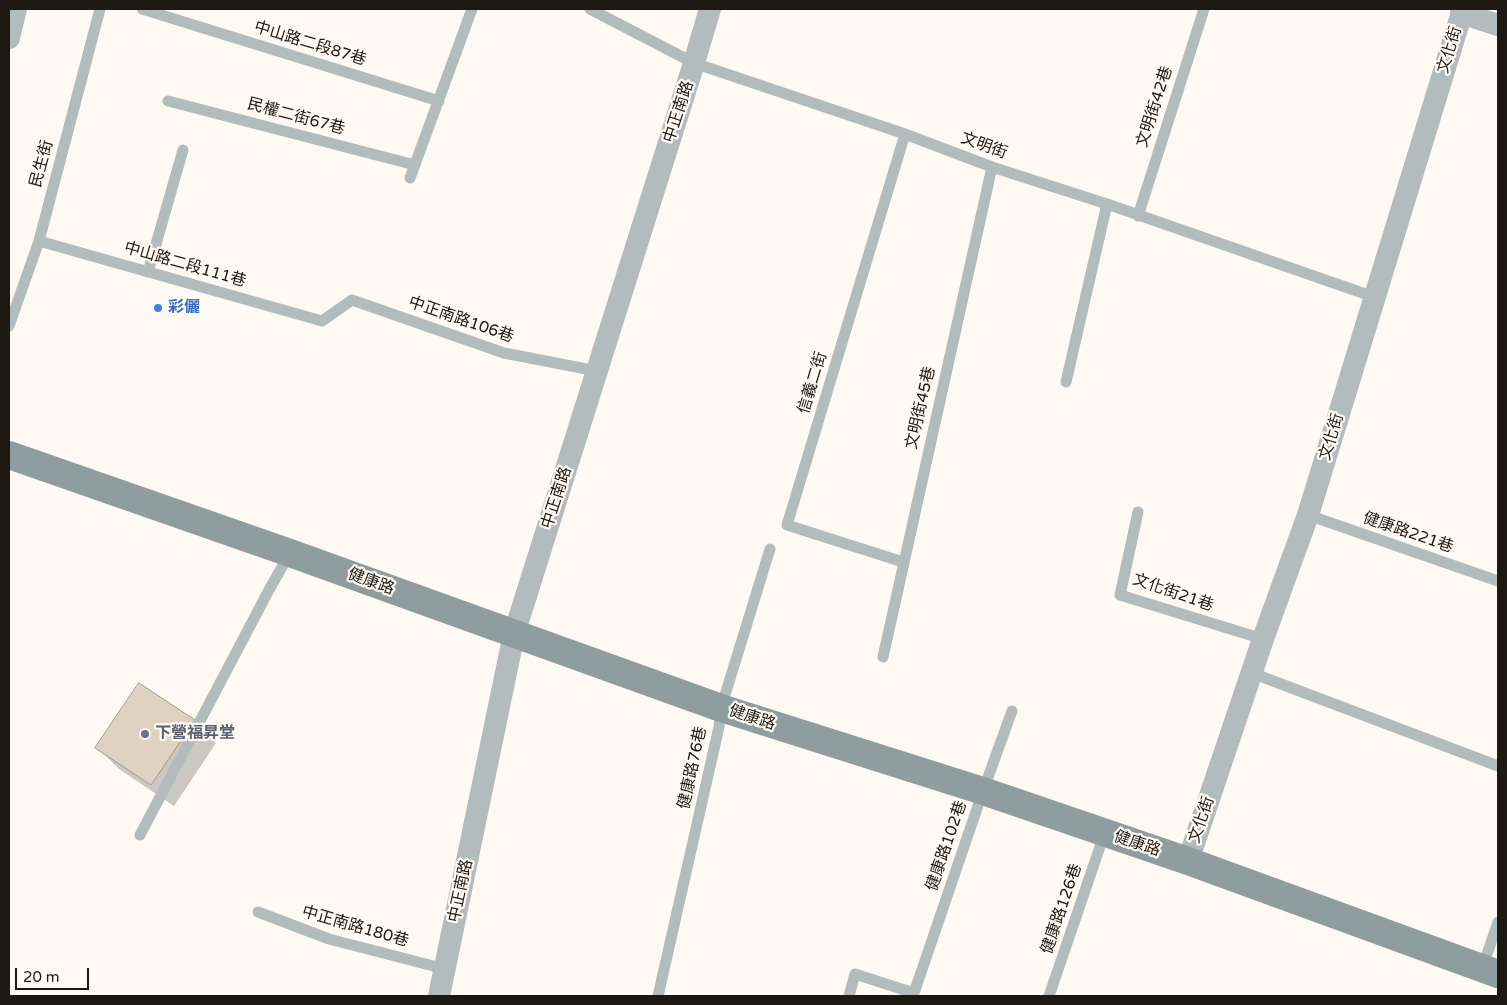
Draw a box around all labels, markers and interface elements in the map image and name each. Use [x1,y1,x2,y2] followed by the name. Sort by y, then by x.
[252,18,368,70] street label: 中山路二段87巷
[1434,24,1466,76] street label: 文化街
[1133,64,1177,150] street label: 文明街42巷
[660,79,698,145] street label: 中正南路
[245,95,347,139] street label: 民權二街67巷
[958,129,1010,163] street label: 文明街
[27,138,57,190] street label: 民生街
[122,238,248,292] street label: 中山路二段111巷
[406,293,516,347] street label: 中正南路106巷
[168,298,200,318] place label: 彩儷
[152,302,164,314] marker: 彩儷
[794,350,832,416] street label: 信義二街
[902,365,940,451] street label: 文明街45巷
[1316,411,1348,463] street label: 文化街
[538,465,576,531] street label: 中正南路
[1360,509,1456,557] street label: 健康路221巷
[345,565,397,599] street label: 健康路
[1130,570,1216,616] street label: 文化街21巷
[726,701,778,735] street label: 健康路
[155,724,235,744] place label: 下營福昇堂
[675,725,711,811] street label: 健康路76巷
[139,728,151,740] marker: 下營福昇堂
[1185,794,1219,846] street label: 文化街
[923,798,971,894] street label: 健康路102巷
[1111,827,1163,861] street label: 健康路
[445,858,477,924] street label: 中正南路
[1038,861,1086,957] street label: 健康路126巷
[299,903,411,951] street label: 中正南路180巷
[18,958,91,990] scale bar
[23,968,60,986] text: 20 m

